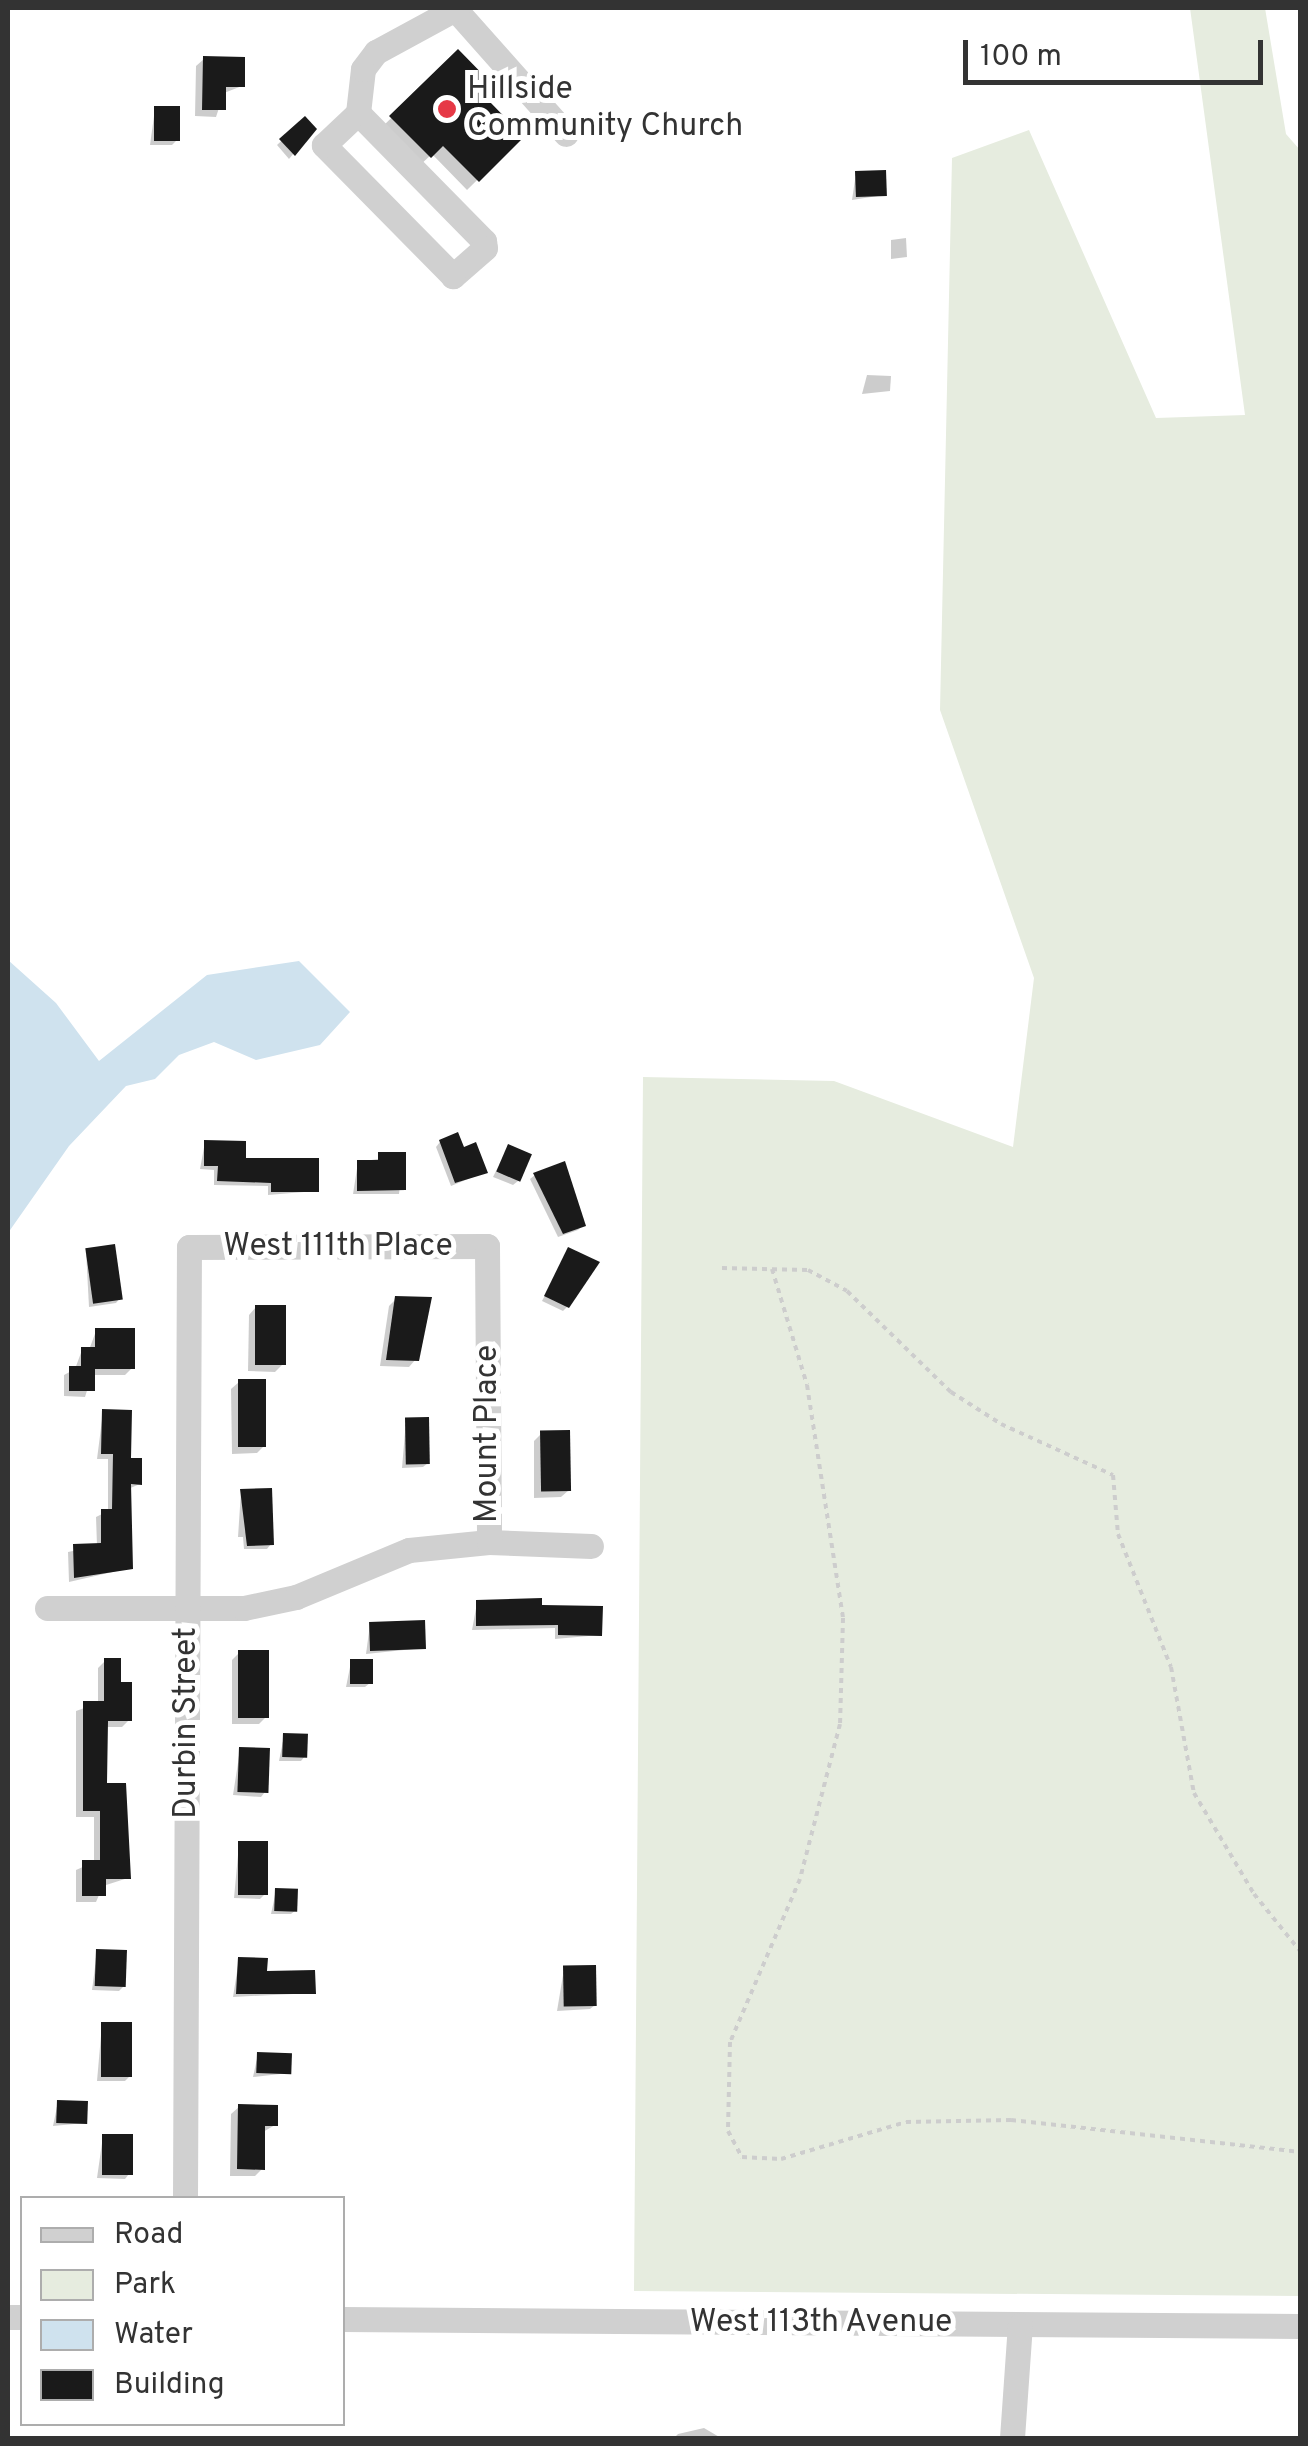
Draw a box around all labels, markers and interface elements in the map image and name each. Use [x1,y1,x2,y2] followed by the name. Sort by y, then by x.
[968,20,1268,82] scale bar
[980,39,1062,76] text: 100 m
[467,72,743,147] place label: Hillside Community Church
[436,98,458,120] marker: Hillside Community Church
[223,1228,453,1266] street label: West 111th Place
[469,1345,507,1523] street label: Mount Place
[168,1627,206,1819] street label: Durbin Street
[20,2196,345,2426] legend
[114,2217,183,2254] text: Road
[114,2267,176,2304] text: Park
[689,2304,953,2342] street label: West 113th Avenue
[114,2317,193,2354] text: Water
[114,2367,225,2404] text: Building

